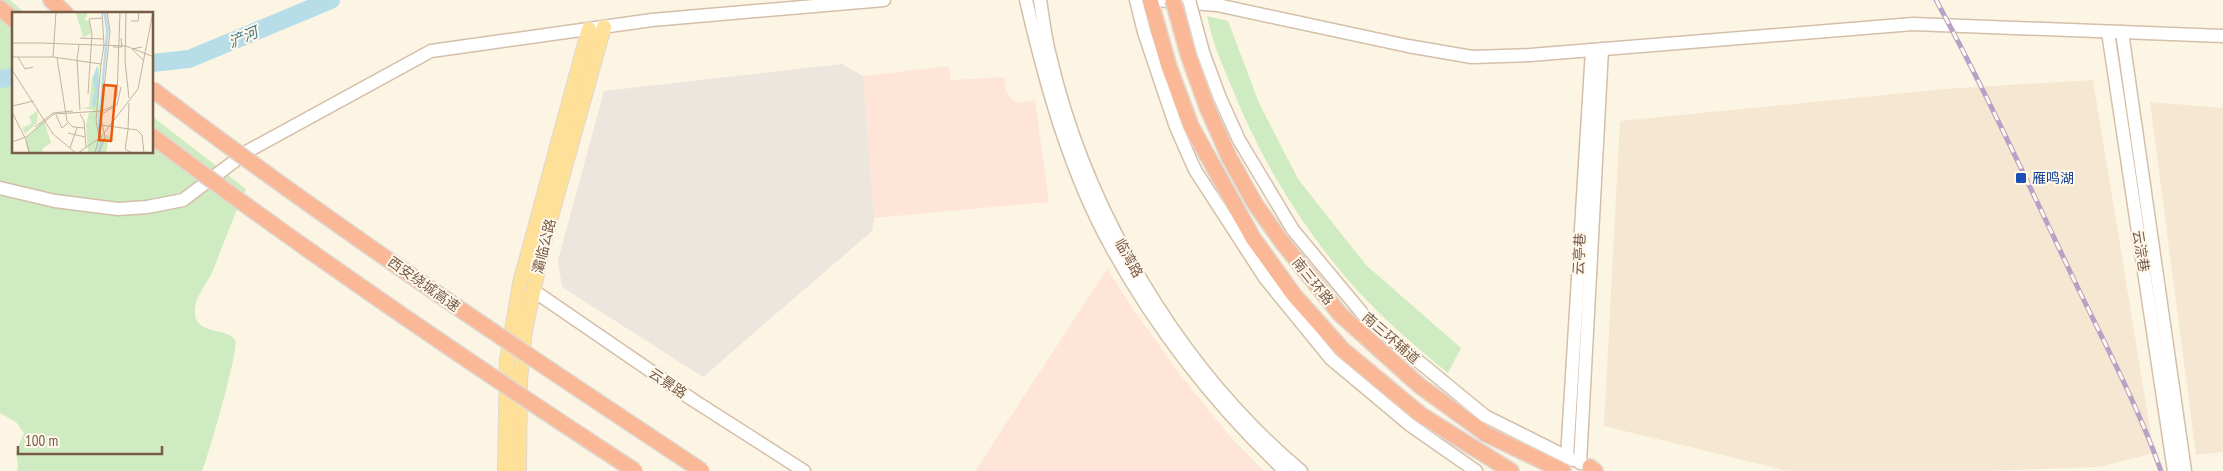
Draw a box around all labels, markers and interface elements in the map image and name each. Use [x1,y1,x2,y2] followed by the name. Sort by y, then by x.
[12,12,154,154] inset map
[225,21,263,52] water label: 浐河
[2032,169,2074,187] place label: 雁鸣湖
[2014,171,2028,185] marker: 雁鸣湖
[528,217,560,275] street label: 灞临公路
[2129,229,2153,273] street label: 云淙巷
[1569,233,1589,275] street label: 云亭巷
[1111,235,1147,281] street label: 临湾路
[384,253,464,315] street label: 西安绕城高速
[1288,254,1338,308] street label: 南三环路
[1359,308,1423,368] street label: 南三环辅道
[646,364,690,402] street label: 云景路
[18,424,161,456] scale bar
[25,431,58,450] text: 100 m

